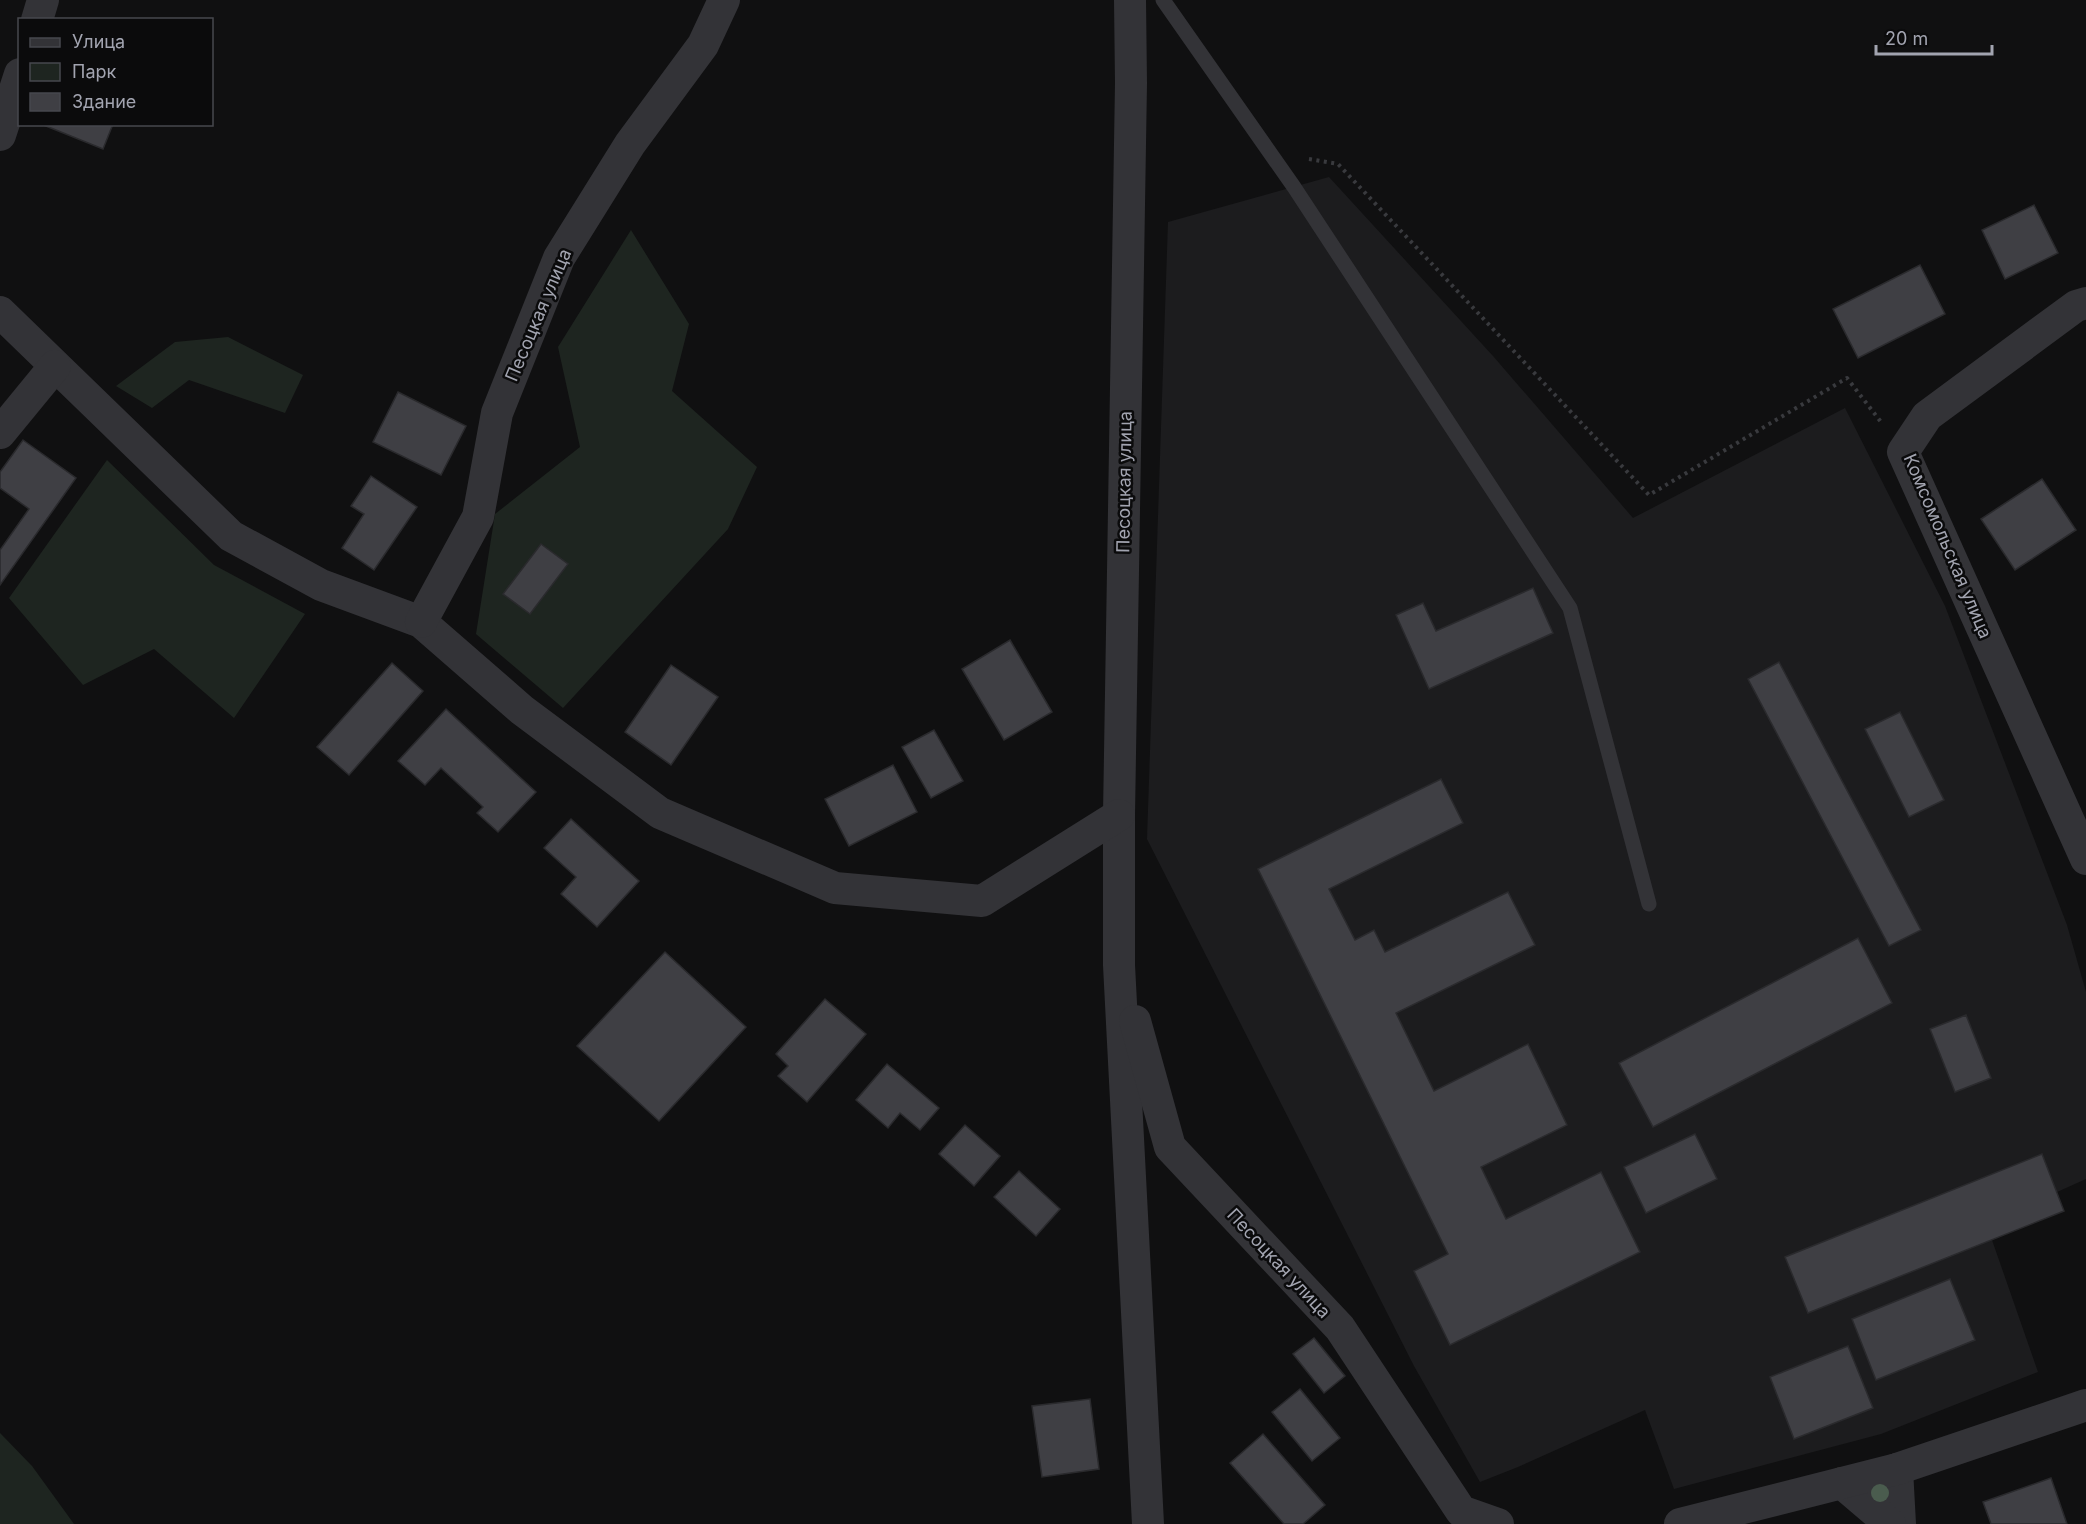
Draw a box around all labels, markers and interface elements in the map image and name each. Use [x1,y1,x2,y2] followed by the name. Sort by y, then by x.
[18,18,213,126] legend
[1876,18,1992,56] scale bar
[1885,28,1928,49] text: 20 m
[72,31,125,52] text: Улица
[72,61,117,82] text: Парк
[72,91,136,112] text: Здание
[501,246,575,384] street label: Песоцкая улица
[1112,411,1136,553] street label: Песоцкая улица
[1900,451,1996,641] street label: Комсомольская улица
[1223,1204,1335,1322] street label: Песоцкая улица

